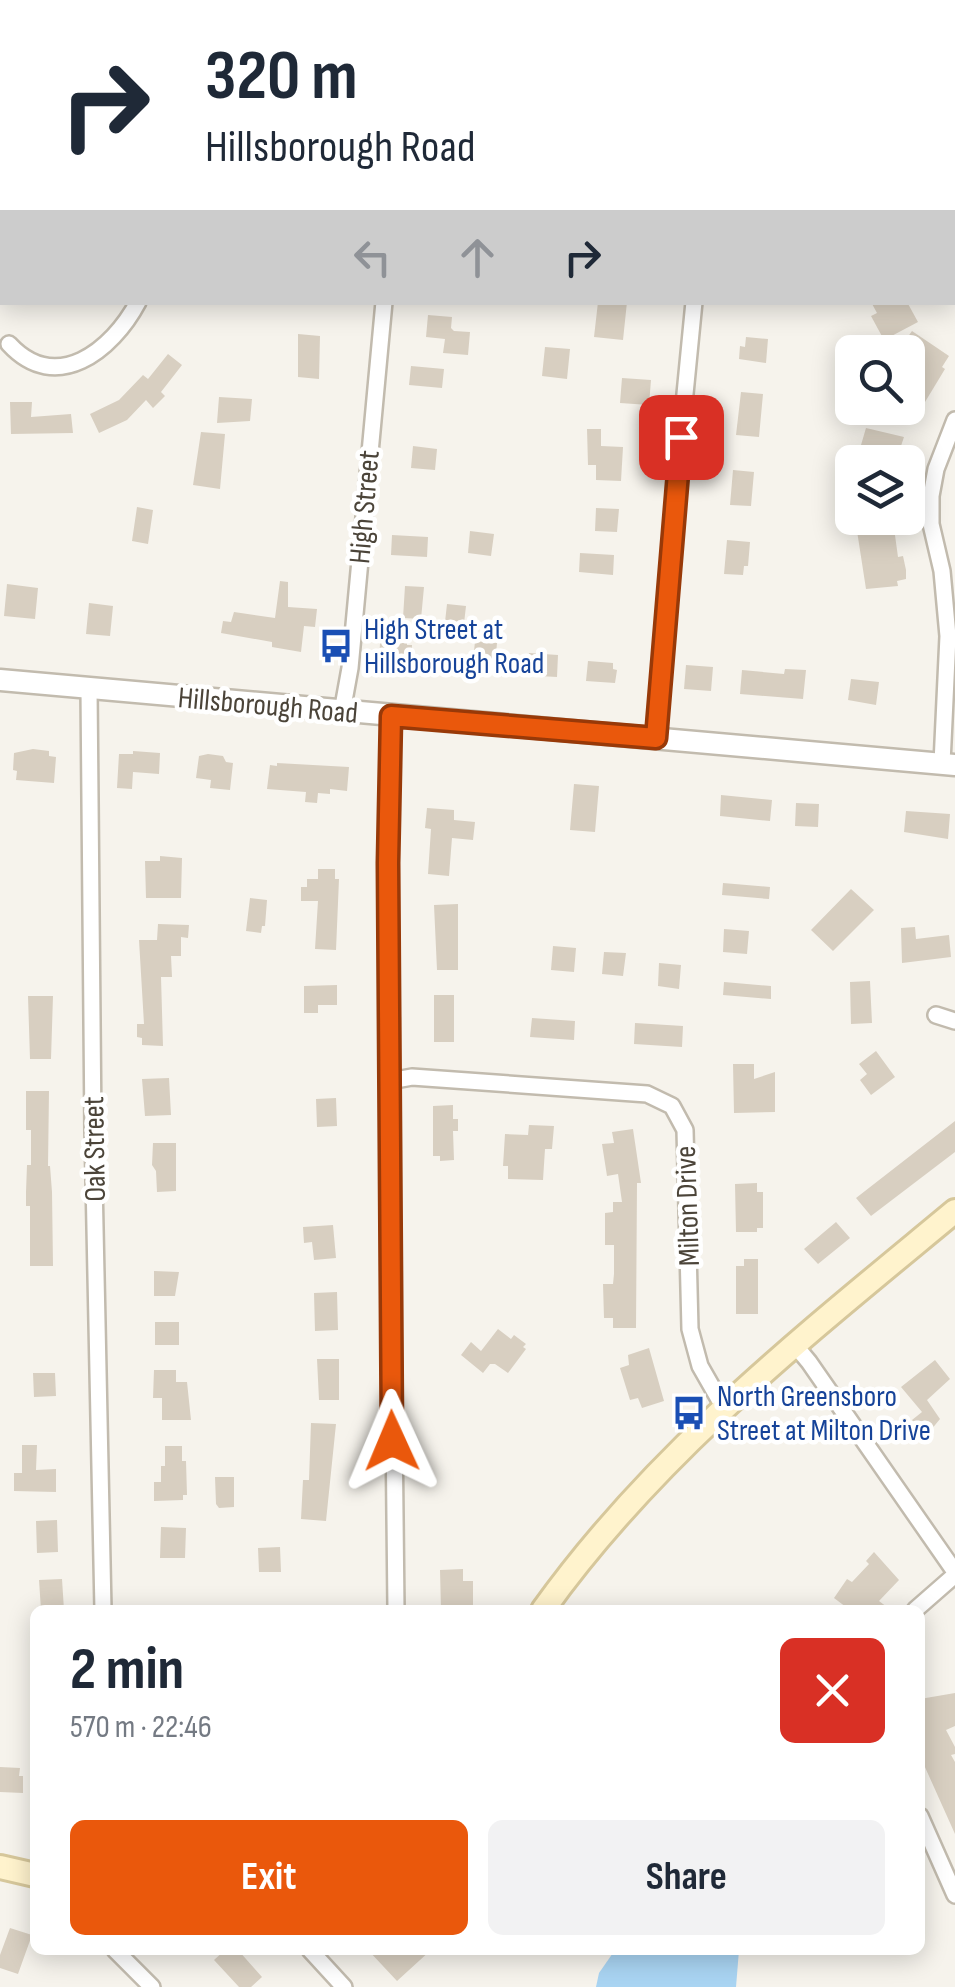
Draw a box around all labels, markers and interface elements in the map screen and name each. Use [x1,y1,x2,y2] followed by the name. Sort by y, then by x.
[205,35,358,119] text: 320 m
[40,40,170,170] icon: right
[205,120,476,175] text: Hillsborough Road
[345,230,400,285] icon: left
[450,230,505,285] icon: ahead
[555,230,610,285] icon: right
[835,335,925,535] map controls
[835,335,925,425] button: search
[639,395,724,480] pin
[654,410,709,465] icon: arrive
[835,445,925,535] button: layers
[342,449,388,565] street label: High Street
[364,612,544,682] place label: High Street at Hillsborough Road
[317,627,355,665] bus stop icon: High Street at Hillsborough Road
[177,680,359,732] street label: Hillsborough Road
[76,1096,114,1202] street label: Oak Street
[668,1145,708,1267] street label: Milton Drive
[717,1379,931,1449] place label: North Greensboro Street at Milton Drive
[340,1389,444,1493] position arrow
[670,1394,708,1432] bus stop icon: North Greensboro Street at Milton Drive
[70,1634,184,1706] text: 2 min
[780,1638,885,1743] button: close
[70,1708,212,1747] text: 570 m · 22:46
[70,1820,468,1935] button: Exit
[488,1820,885,1935] button: Share

